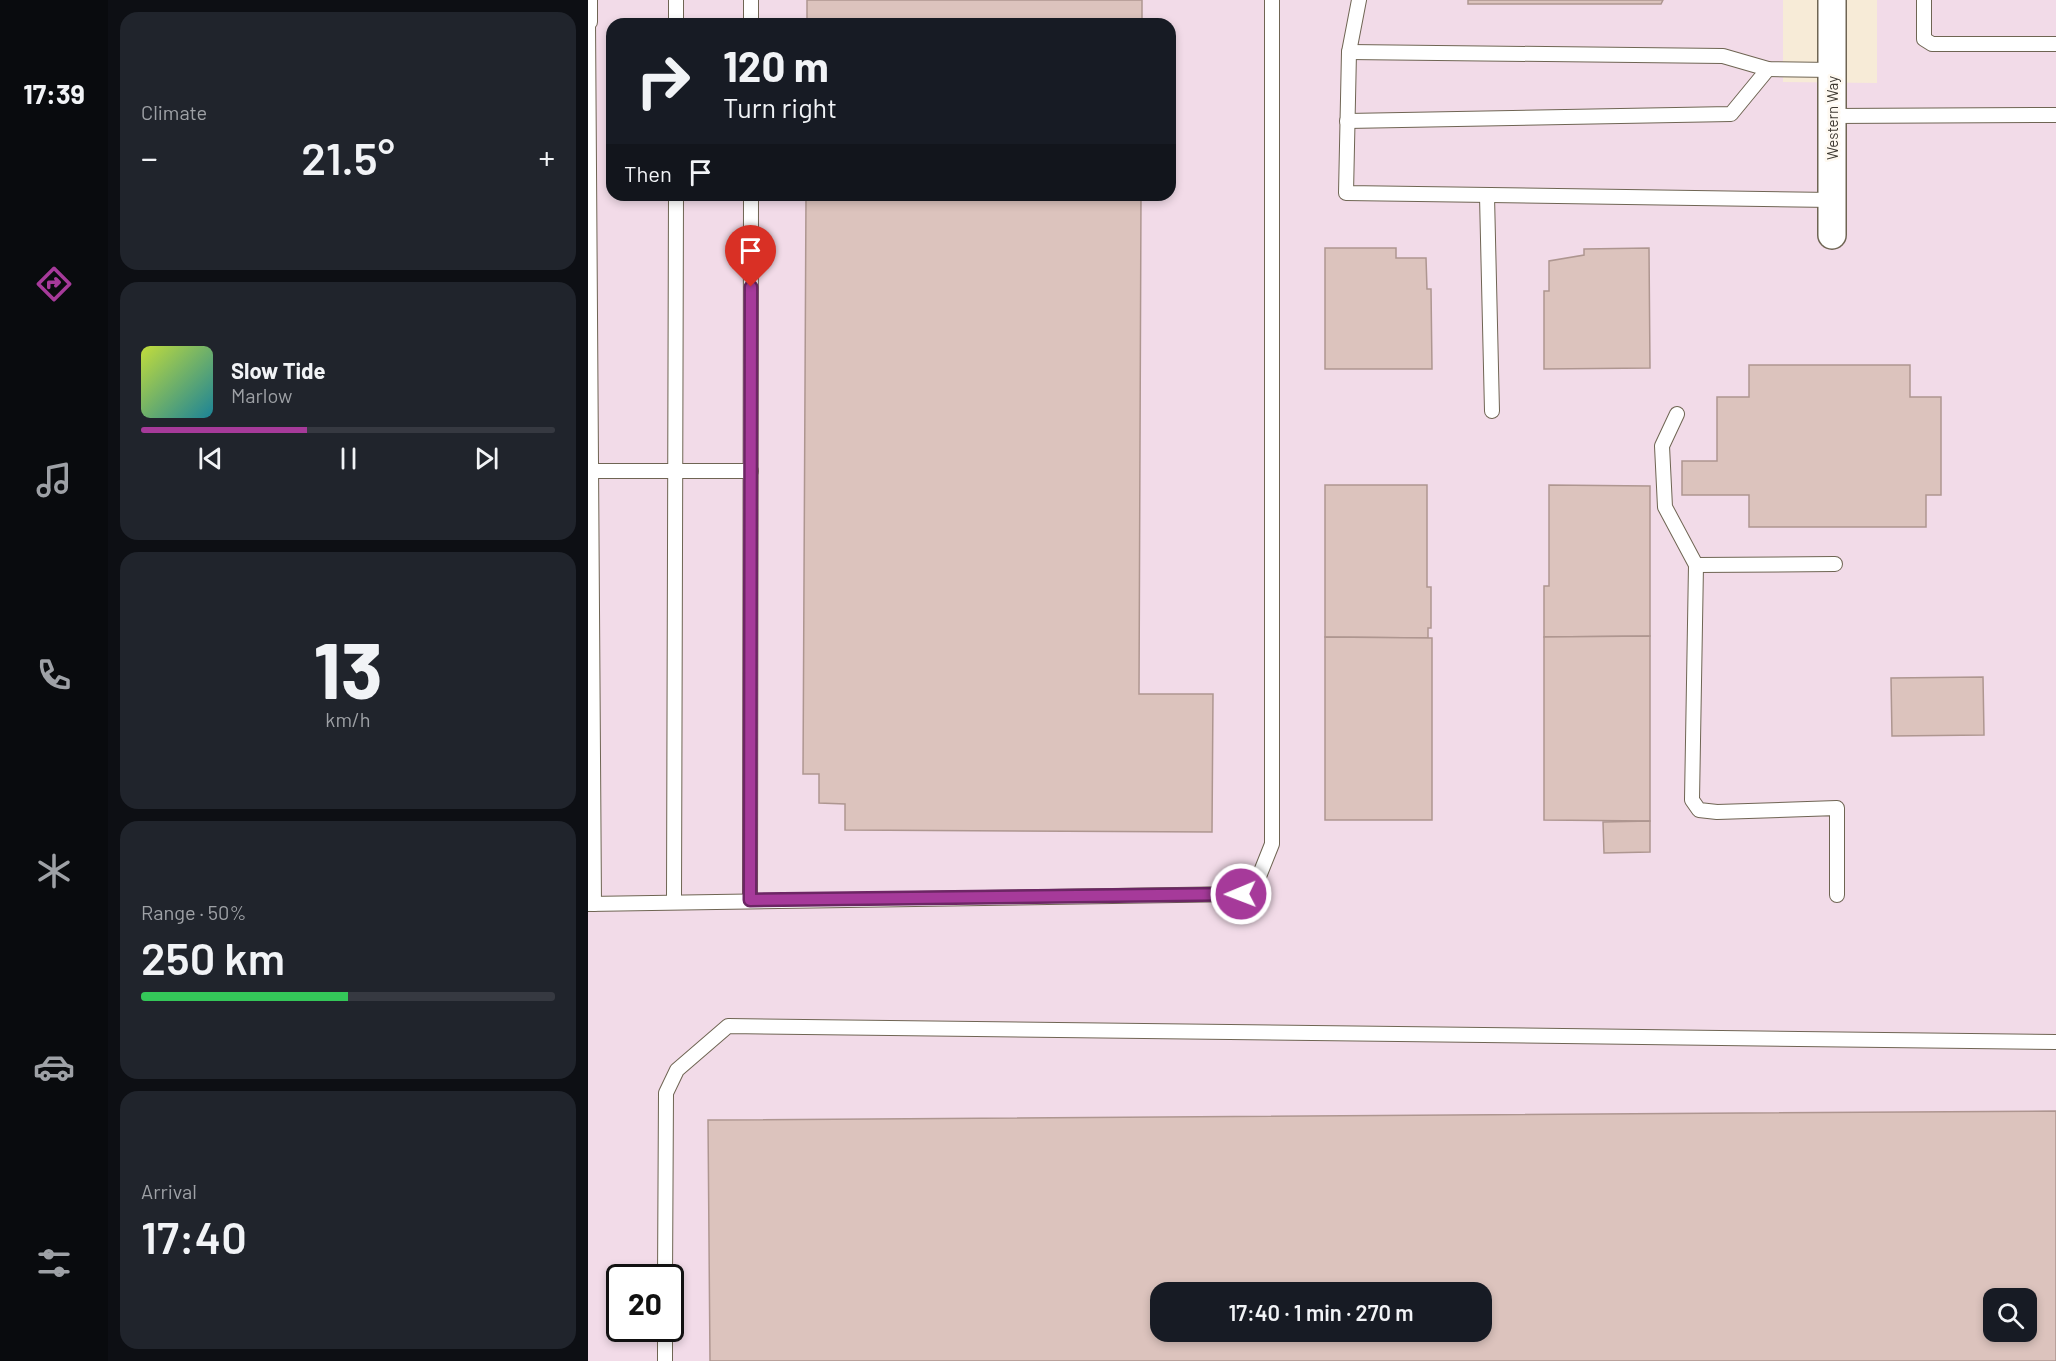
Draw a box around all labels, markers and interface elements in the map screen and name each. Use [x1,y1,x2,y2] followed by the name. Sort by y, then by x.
[723,40,829,90] text: 120 m
[624,42,702,120] icon: right
[1823,76,1841,160] street label: Western Way
[23,77,85,109] text: 17:39
[723,91,837,123] text: Turn right
[141,100,207,124] text: Climate
[301,130,395,184] text: 21.5°
[141,137,158,177] text: −
[538,137,555,177] text: +
[684,156,717,189] icon: arrive
[624,160,672,186] text: Then
[725,225,776,287] pin
[734,234,767,267] icon: arrive
[33,263,75,305] icon: directions
[231,357,326,383] text: Slow Tide
[231,383,292,407] text: Marlow
[194,442,227,475] icon: previous
[332,442,365,475] icon: pause
[470,442,503,475] icon: next
[33,459,75,501] icon: music
[313,621,383,715] text: 13
[33,654,75,696] icon: phone
[325,707,371,731] text: km/h
[33,850,75,892] icon: climate
[1209,862,1273,926] position arrow
[141,900,246,924] text: Range · 50%
[141,930,285,984] text: 250 km
[33,1046,75,1088] icon: car
[141,1179,197,1203] text: Arrival
[141,1209,247,1263] text: 17:40
[33,1242,75,1284] icon: filters
[606,1264,684,1342] speed limit sign: 20
[1983,1288,2037,1342] map controls
[1983,1288,2037,1342] button: search
[1228,1299,1414,1325] text: 17:40 · 1 min · 270 m

